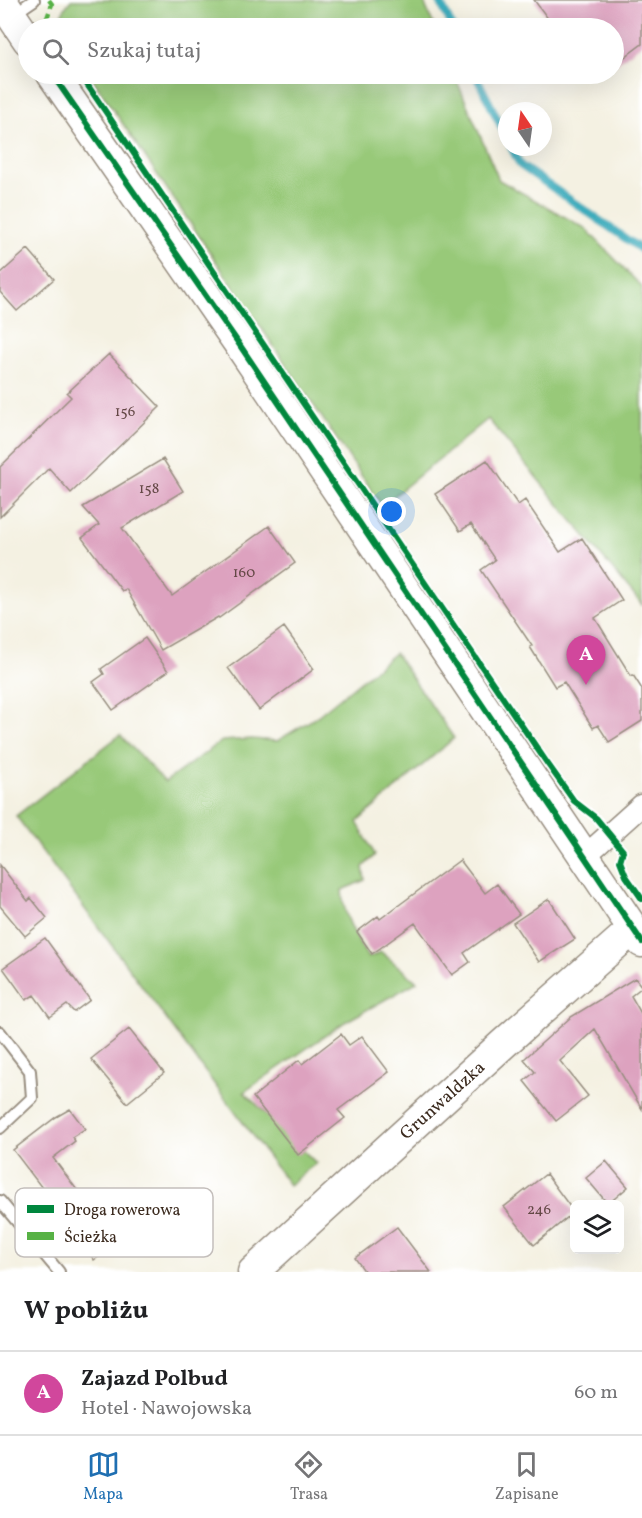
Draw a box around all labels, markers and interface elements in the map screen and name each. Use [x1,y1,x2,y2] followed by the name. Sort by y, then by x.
[18,18,624,84] search box
[39,35,72,68] icon: search
[87,36,201,67] text: Szukaj tutaj
[498,102,552,156] north arrow
[115,402,135,423] house number: 156
[139,479,159,500] house number: 158
[377,497,406,526] your location
[233,563,255,584] house number: 160
[566,636,606,685] pin: A
[395,1056,491,1146] street label: Grunwaldzka
[15,1188,213,1257] legend
[64,1200,181,1222] text: Droga rowerowa
[527,1200,551,1221] house number: 246
[570,1200,624,1254] map controls
[570,1200,624,1254] button: layers
[64,1227,117,1249] text: Ścieżka
[24,1293,148,1329] text: W pobliżu
[81,1364,228,1395] text: Zajazd Polbud
[36,1379,51,1407] text: A
[574,1379,618,1407] text: 60 m
[81,1395,252,1423] text: Hotel · Nawojowska
[83,1448,123,1506] tab: Mapa
[290,1448,328,1506] tab: Trasa
[495,1448,559,1506] tab: Zapisane

